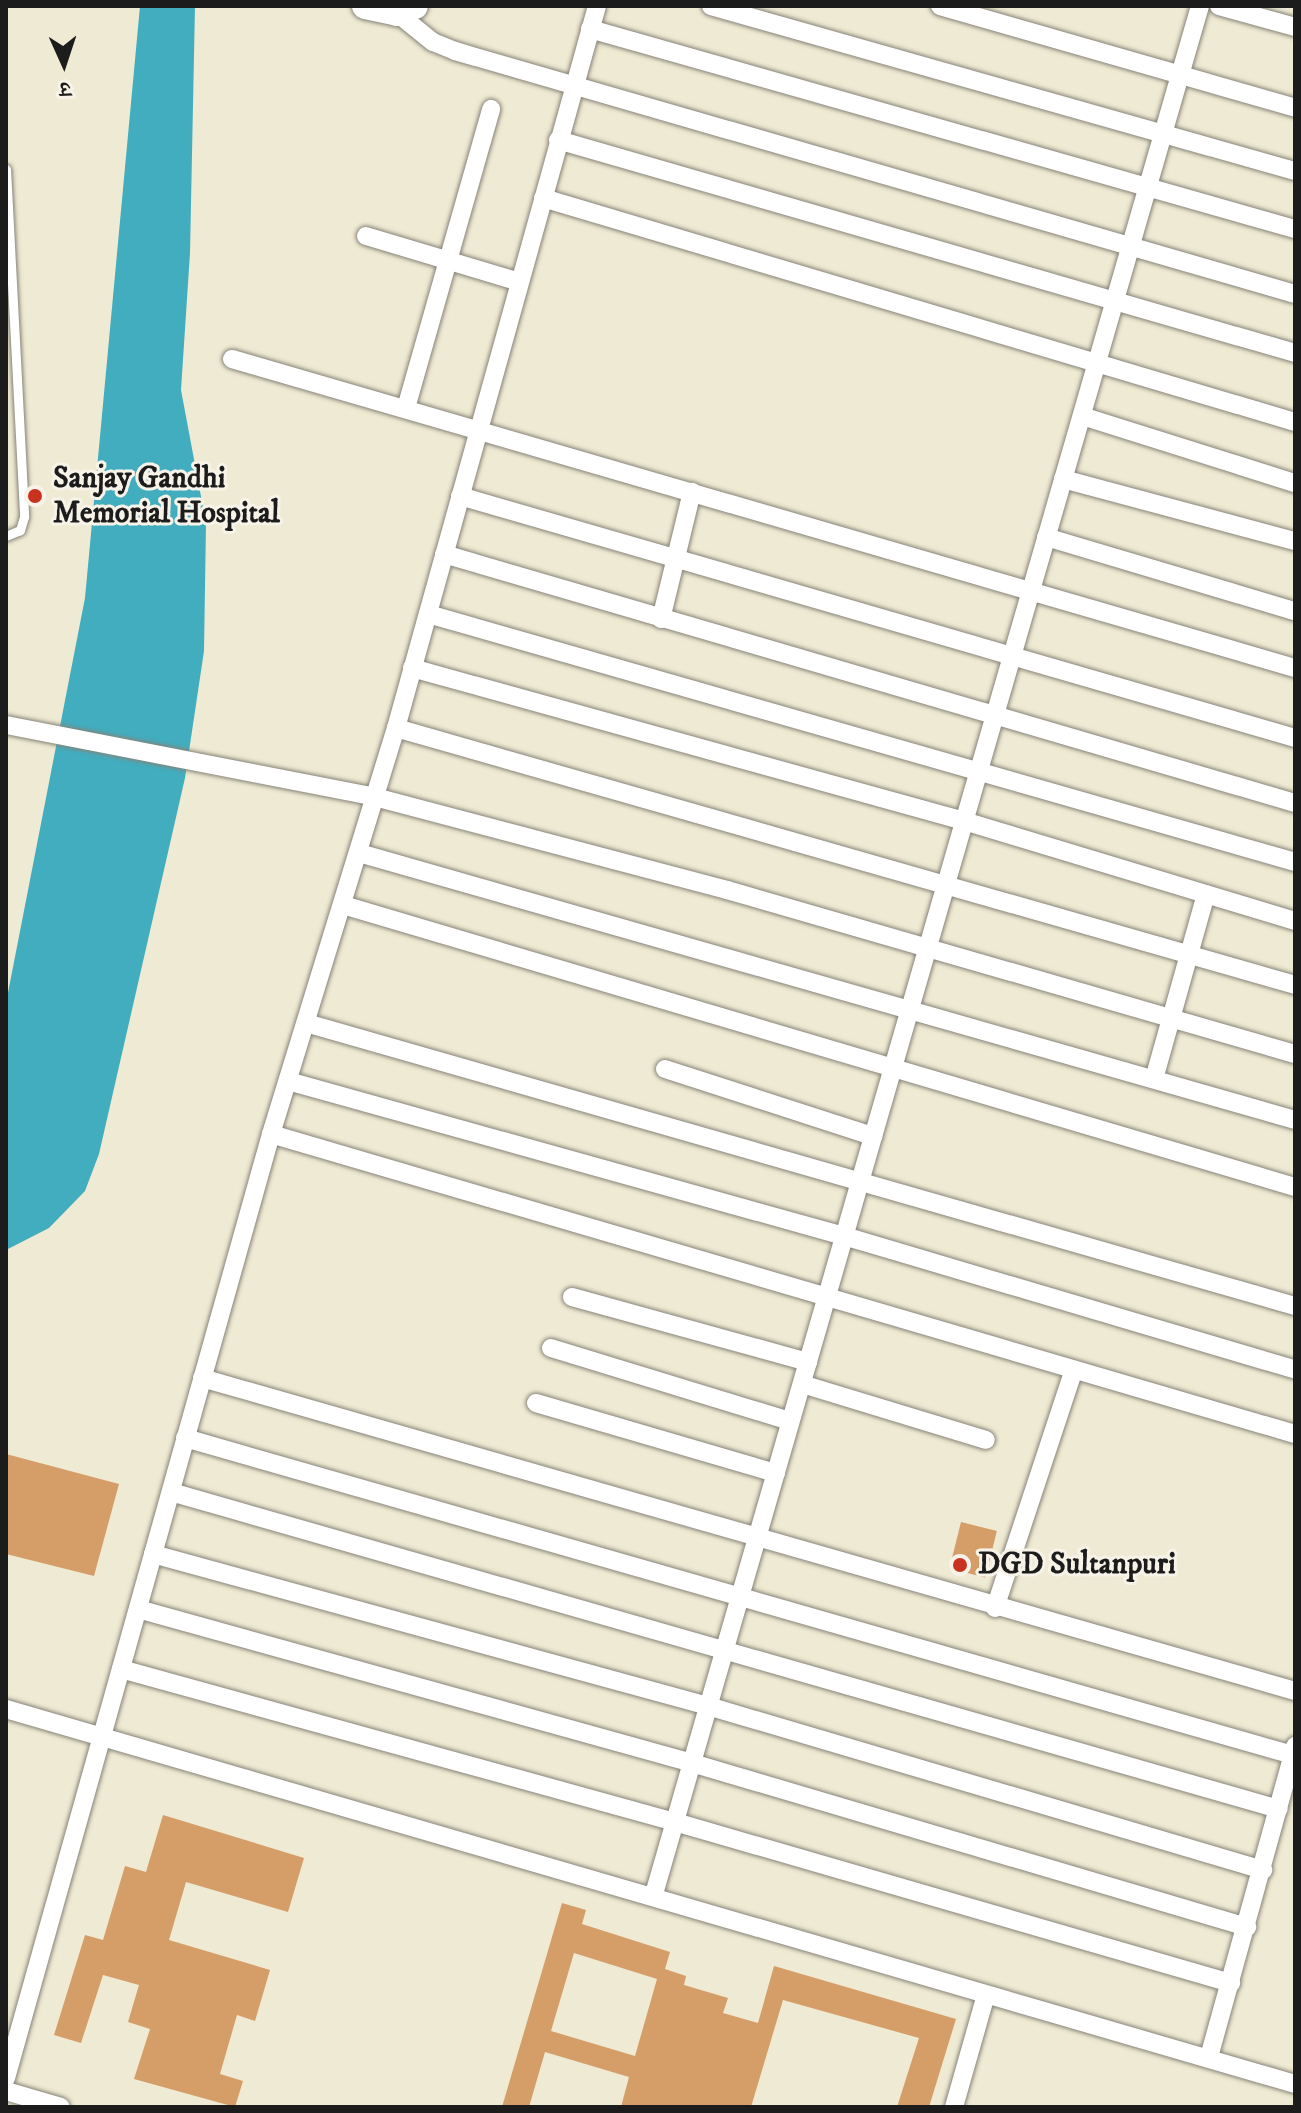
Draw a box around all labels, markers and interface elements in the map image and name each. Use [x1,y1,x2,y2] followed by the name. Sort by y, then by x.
[24,24,104,104] north arrow
[59,75,72,102] text: उ
[53,461,280,532] place label: Sanjay Gandhi Memorial Hospital
[24,485,46,507] marker: Sanjay Gandhi Memorial Hospital
[978,1547,1176,1583] place label: DGD Sultanpuri
[949,1554,971,1576] marker: DGD Sultanpuri

